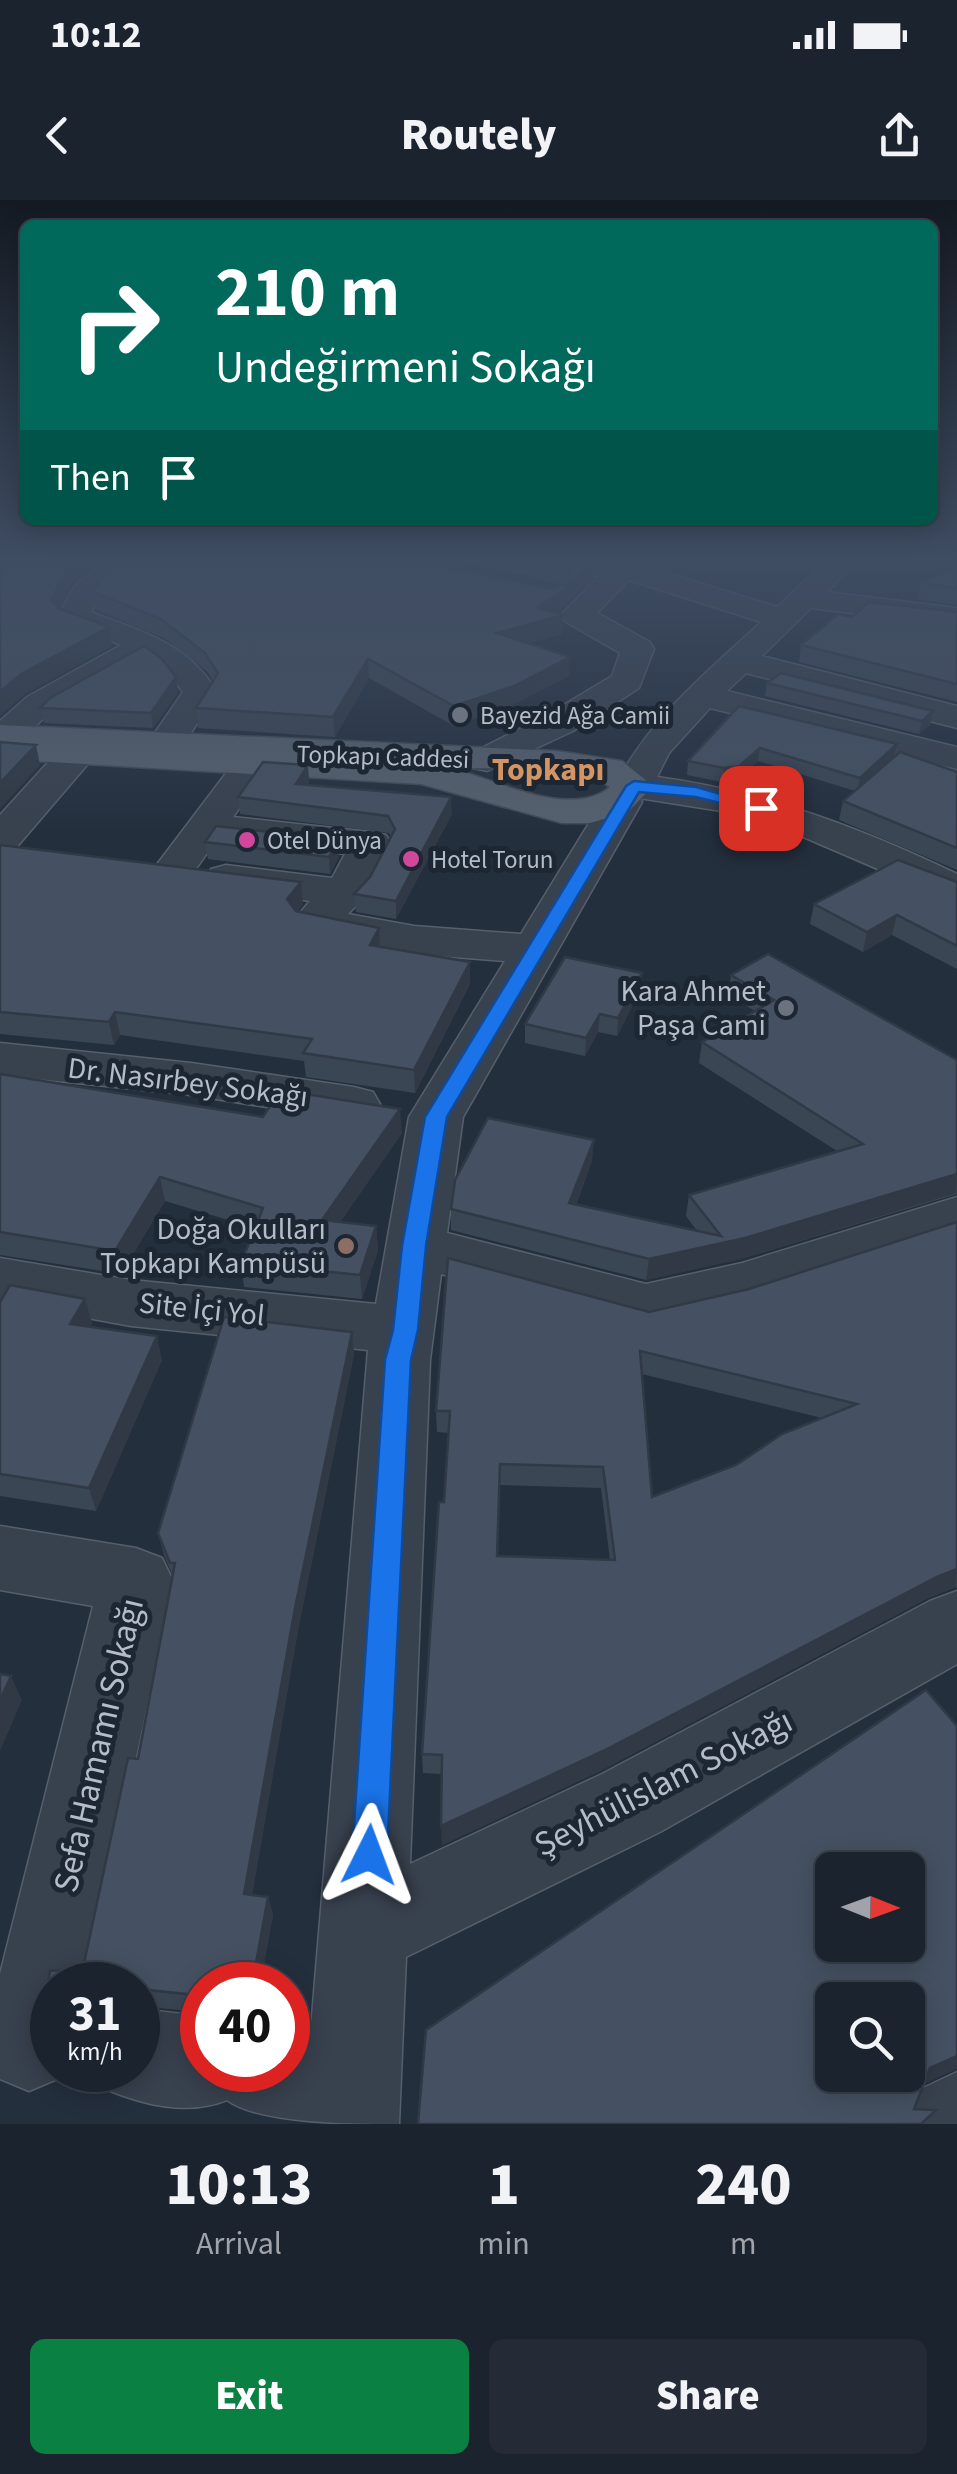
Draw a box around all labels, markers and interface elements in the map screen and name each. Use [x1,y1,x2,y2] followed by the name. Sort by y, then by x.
[50,8,142,62] text: 10:12
[401,103,556,167] text: Routely
[30,108,85,163] icon: back
[872,108,927,163] icon: share
[215,243,400,343] text: 210 m
[50,260,180,390] icon: right
[215,336,596,400] text: Undeğirmeni Sokağı
[151,450,206,505] icon: arrive
[50,451,131,505] text: Then
[480,698,670,734] place label: Bayezid Ağa Camii
[449,704,471,726] marker: Bayezid Ağa Camii
[296,736,470,778] street label: Topkapı Caddesi
[492,747,604,793] district label: Topkapı
[719,766,804,851] pin
[734,781,789,836] icon: arrive
[267,823,382,859] place label: Otel Dünya
[236,829,258,851] marker: Otel Dünya
[431,842,554,878] place label: Hotel Torun
[400,848,422,870] marker: Hotel Torun
[620,970,766,1047] place label: Kara Ahmet Paşa Cami
[775,997,797,1019] marker: Kara Ahmet Paşa Cami
[65,1046,310,1119] street label: Dr. Nasırbey Sokağı
[100,1208,326,1285] place label: Doğa Okulları Topkapı Kampüsü
[335,1235,357,1257] marker: Doğa Okulları Topkapı Kampüsü
[137,1282,267,1337] street label: Site İçi Yol
[41,1593,157,1897] street label: Sefa Hamamı Sokağı
[526,1696,801,1870] street label: Şeyhülislam Sokağı
[317,1803,421,1907] position arrow
[815,1852,925,1962] north arrow
[815,1852,925,2092] map controls
[180,1962,310,2092] speed limit sign: 40
[69,1979,121,2050] text: 31
[815,1982,925,2092] button: search
[67,2034,123,2070] text: km/h
[166,2143,312,2228] text: 10:13
[488,2143,520,2228] text: 1
[695,2143,791,2228] text: 240
[196,2221,282,2267] text: Arrival
[478,2221,530,2267] text: min
[730,2221,757,2267] text: m
[30,2339,469,2454] button: Exit
[489,2339,927,2454] button: Share

